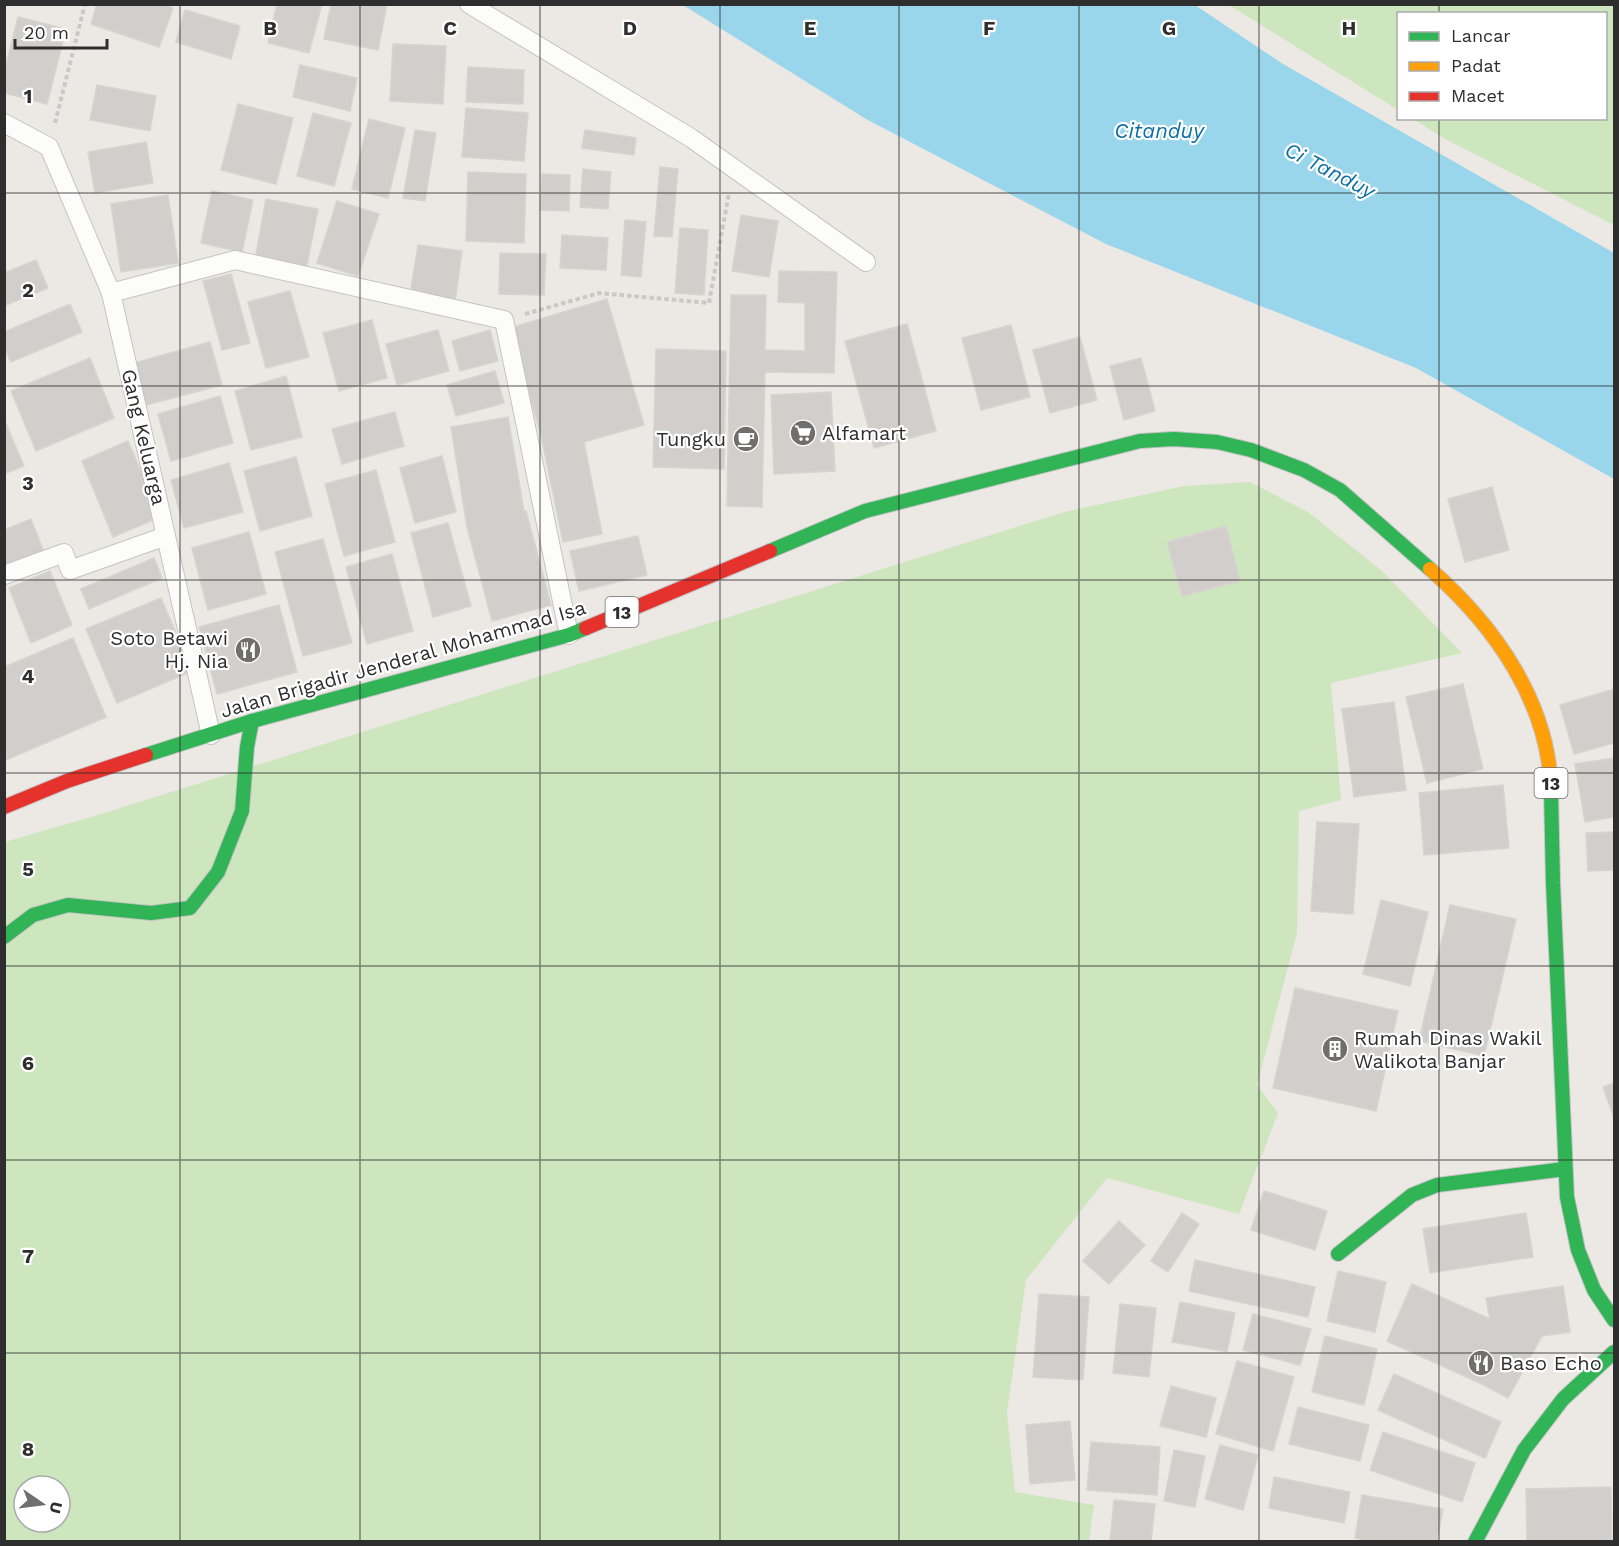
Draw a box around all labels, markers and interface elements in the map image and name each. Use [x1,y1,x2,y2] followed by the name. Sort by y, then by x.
[15,12,106,50] scale bar
[1397,12,1607,120] legend
[263,16,277,40] text: B
[443,16,457,40] text: C
[623,16,637,40] text: D
[804,16,816,40] text: E
[983,16,995,40] text: F
[1162,16,1176,40] text: G
[1342,16,1356,40] text: H
[24,22,69,43] text: 20 m
[1451,25,1511,46] text: Lancar
[1451,55,1501,76] text: Padat
[24,84,32,108] text: 1
[1451,85,1505,106] text: Macet
[1114,118,1205,143] water label: Citanduy
[1281,137,1381,204] water label: Ci Tanduy
[22,278,34,302] text: 2
[117,367,171,507] street label: Gang Keluarga
[788,418,818,448] supermarket icon: Alfamart
[822,421,907,445] place label: Alfamart
[731,424,761,454] cafe icon: Tungku
[656,427,726,451] place label: Tungku
[22,471,34,495] text: 3
[218,595,588,723] street label: Jalan Brigadir Jenderal Mohammad Isa
[606,597,638,627] road number: 13
[110,626,228,673] place label: Soto Betawi Hj. Nia
[233,635,263,665] restaurant icon: Soto Betawi Hj. Nia
[22,664,35,688] text: 4
[1534,768,1568,798] road number: 13
[22,857,34,881] text: 5
[1354,1026,1542,1073] place label: Rumah Dinas Wakil Walikota Banjar
[1320,1034,1350,1064] building icon: Rumah Dinas Wakil Walikota Banjar
[22,1051,34,1075] text: 6
[22,1244,34,1268] text: 7
[1466,1348,1496,1378] restaurant icon: Baso Echo
[1500,1351,1602,1375] place label: Baso Echo
[22,1437,34,1461] text: 8
[12,1474,72,1534] north arrow
[45,1500,67,1515] text: U

